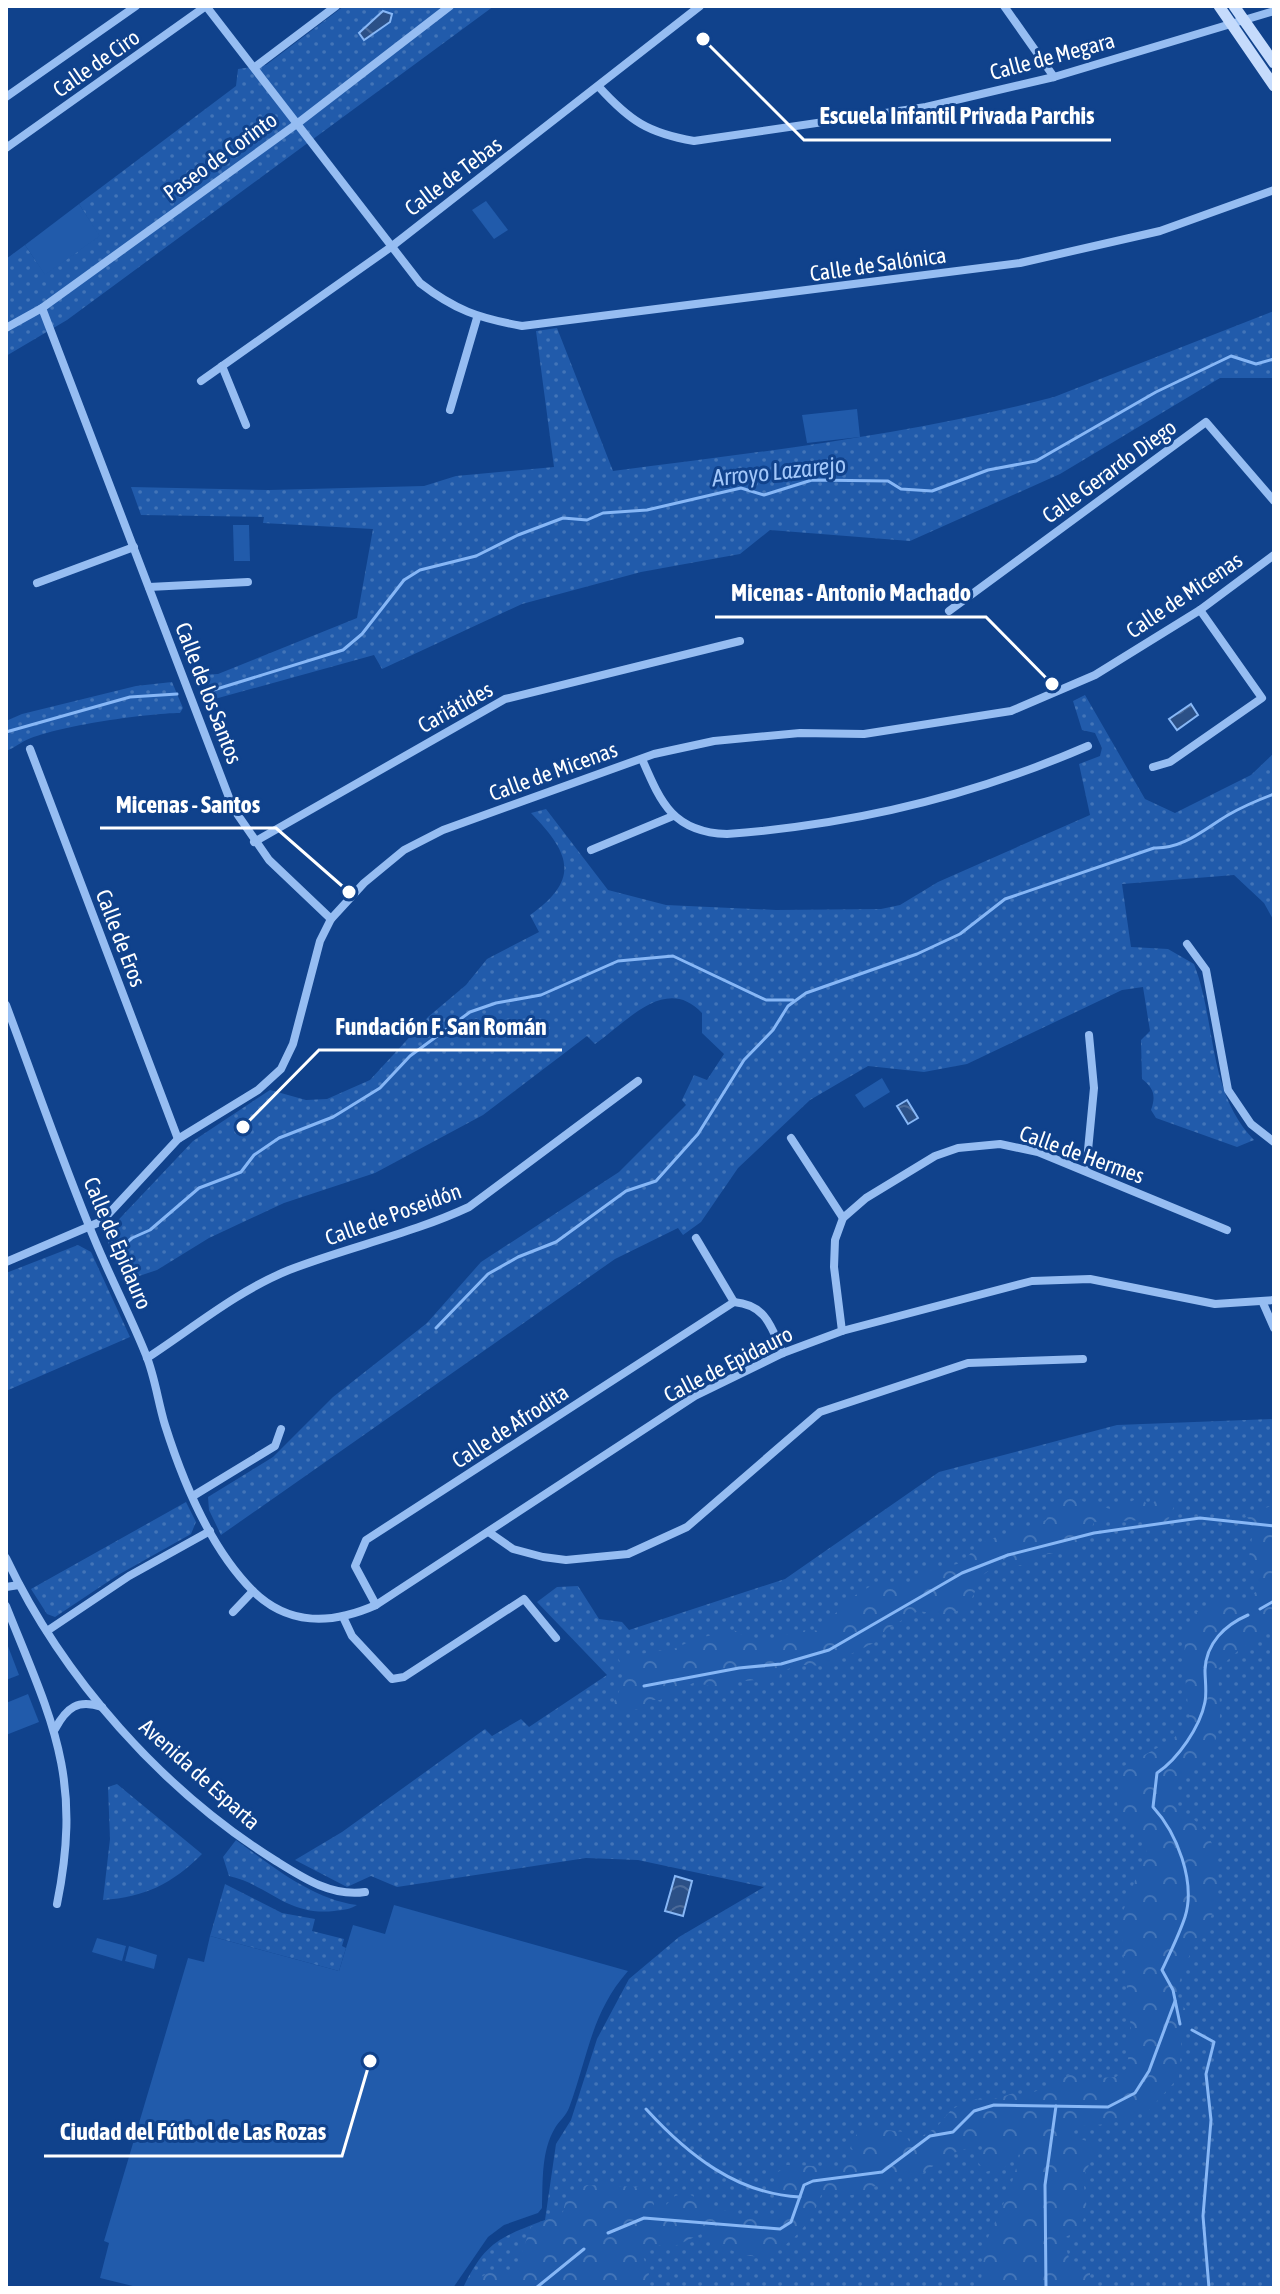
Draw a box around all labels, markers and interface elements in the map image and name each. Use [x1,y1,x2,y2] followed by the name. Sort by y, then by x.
[48,24,144,102] street label: Calle de Ciro
[987,27,1117,85] street label: Calle de Megara
[804,92,1111,140] callout: Escuela Infantil Privada Parchis
[819,102,1095,129] text: Escuela Infantil Privada Parchis
[158,106,282,206] street label: Paseo de Corinto
[399,131,507,221] street label: Calle de Tebas
[808,242,948,286] street label: Calle de Salónica
[1037,414,1181,528] street label: Calle Gerardo Diego
[710,451,847,492] water label: Arroyo Lazarejo
[1121,546,1247,643] street label: Calle de Micenas
[715,569,986,617] callout: Micenas - Antonio Machado
[731,579,971,606] text: Micenas - Antonio Machado
[170,619,248,767] street label: Calle de los Santos
[413,676,497,738] street label: Cariátides
[485,736,621,806] street label: Calle de Micenas
[100,780,276,828] callout: Micenas - Santos
[116,791,261,818] text: Micenas - Santos
[91,886,151,990] street label: Calle de Eros
[319,1002,562,1050] callout: Fundación F. San Román
[335,1013,547,1040] text: Fundación F. San Román
[1016,1119,1148,1189] street label: Calle de Hermes
[78,1173,158,1313] street label: Calle de Epidauro
[321,1177,465,1251] street label: Calle de Poseidón
[659,1320,797,1408] street label: Calle de Epidauro
[447,1379,573,1473] street label: Calle de Afrodita
[134,1713,266,1835] street label: Avenida de Esparta
[44,2108,342,2156] callout: Ciudad del Fútbol de Las Rozas
[60,2118,327,2145] text: Ciudad del Fútbol de Las Rozas

